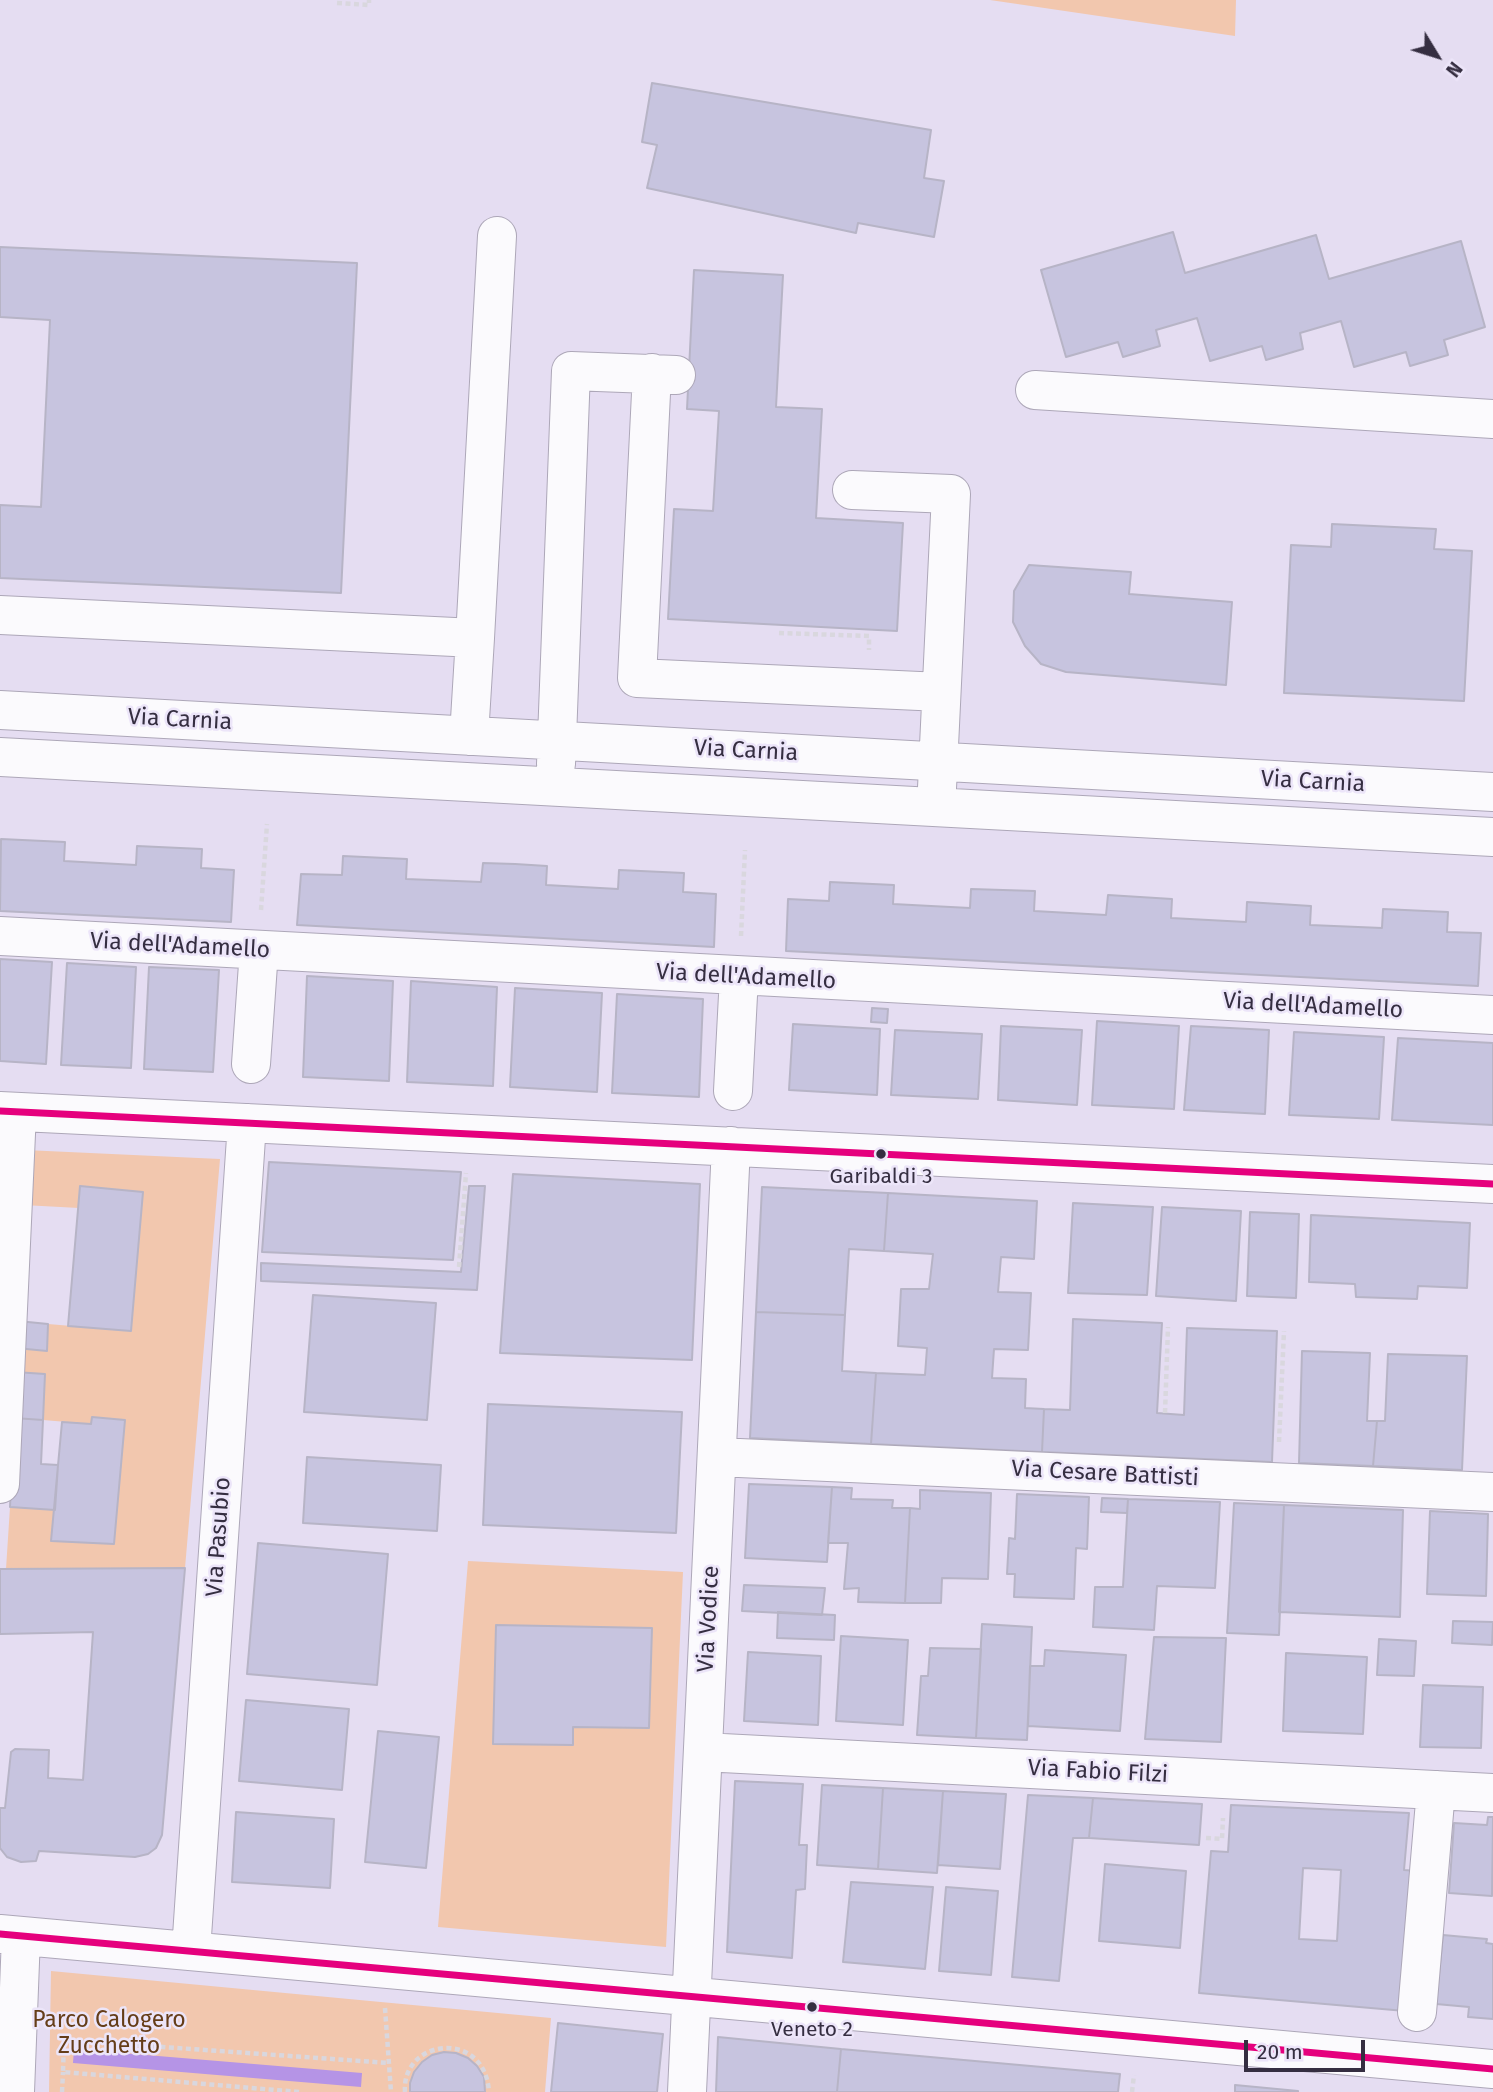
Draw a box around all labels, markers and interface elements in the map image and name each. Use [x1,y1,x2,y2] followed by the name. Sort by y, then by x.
[1402,21,1472,91] north arrow
[1441,57,1467,81] text: N
[127,703,233,737] street label: Via Carnia
[693,734,799,768] street label: Via Carnia
[1260,765,1366,799] street label: Via Carnia
[89,928,271,964] street label: Via dell'Adamello
[655,959,837,995] street label: Via dell'Adamello
[1222,988,1404,1024] street label: Via dell'Adamello
[874,1147,888,1161] marker: Garibaldi 3
[830,1164,932,1190] place label: Garibaldi 3
[1011,1455,1199,1493] street label: Via Cesare Battisti
[201,1476,237,1598] street label: Via Pasubio
[692,1565,726,1673] street label: Via Vodice
[1027,1755,1169,1789] street label: Via Fabio Filzi
[805,2000,819,2014] marker: Veneto 2
[32,2007,186,2061] park label: Parco Calogero Zucchetto
[771,2017,853,2043] place label: Veneto 2
[1248,2025,1369,2070] scale bar
[1257,2039,1303,2065] text: 20 m

